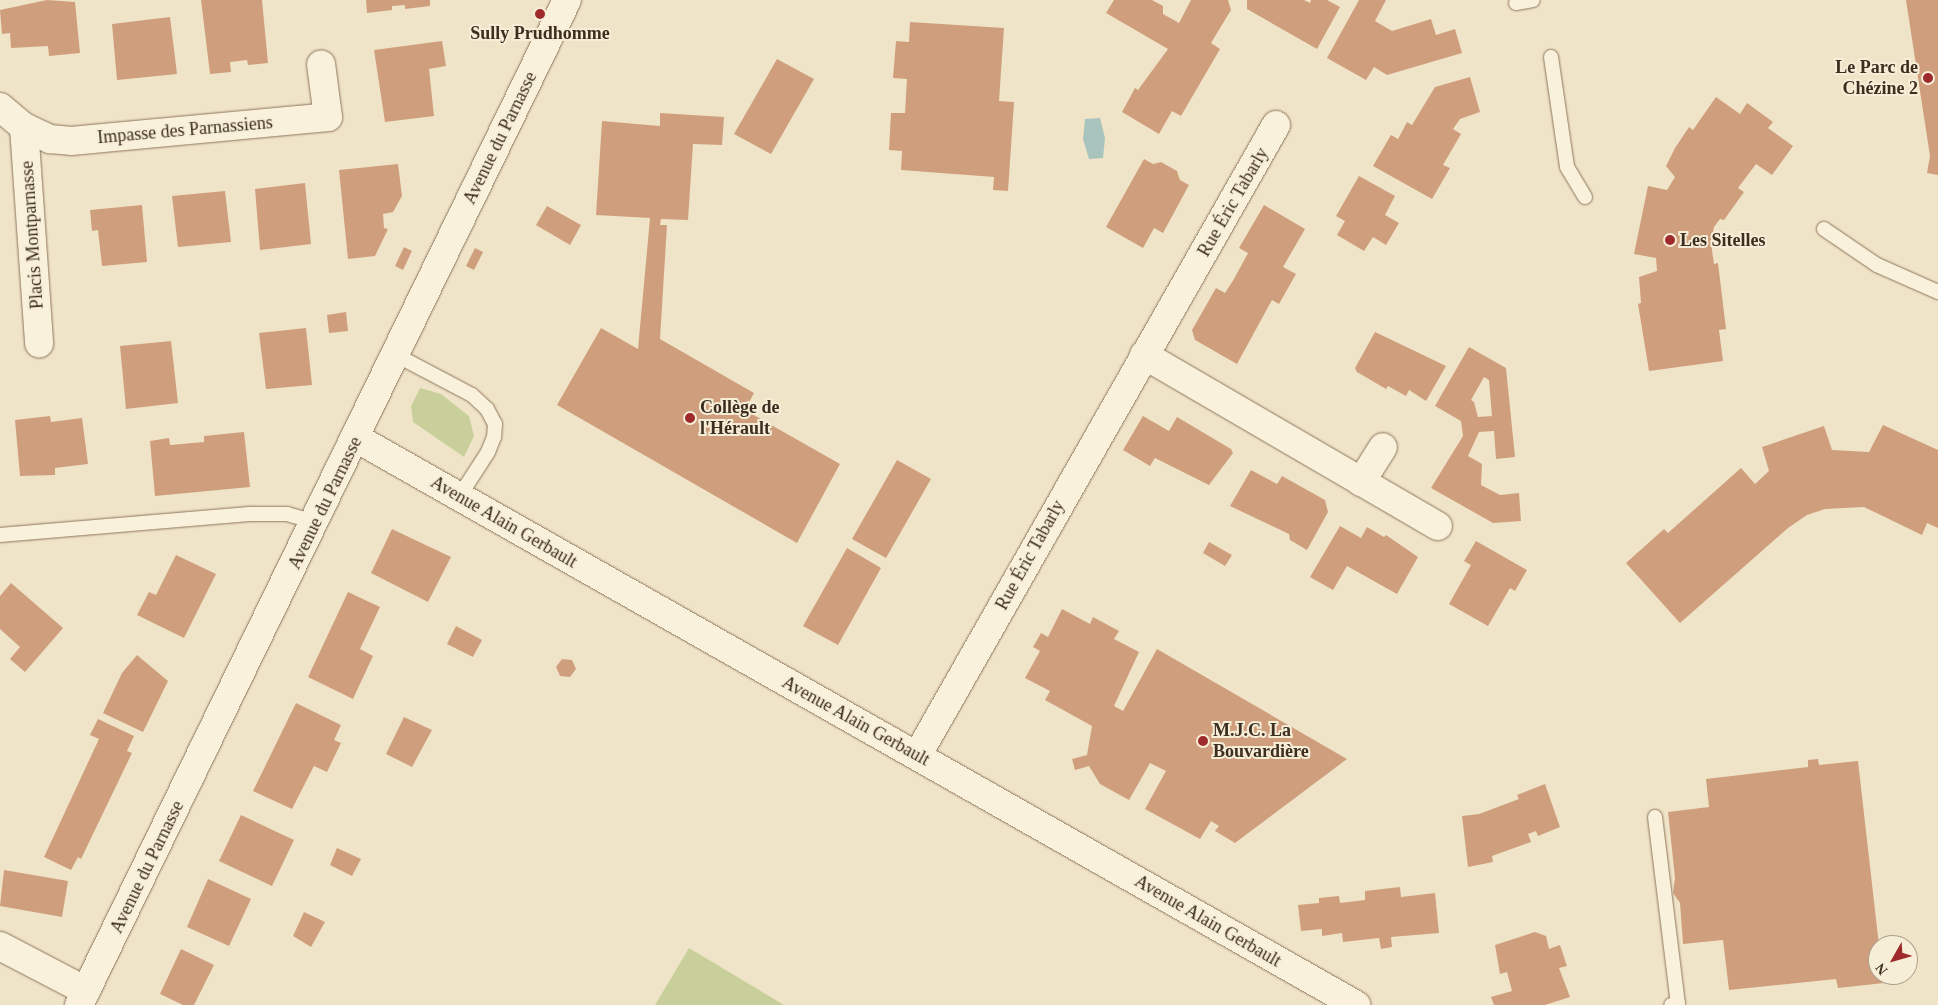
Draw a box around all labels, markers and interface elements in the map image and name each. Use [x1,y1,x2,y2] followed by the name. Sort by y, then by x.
[534,8,546,20] marker: Sully Prudhomme
[470,22,610,44] place label: Sully Prudhomme
[1835,57,1918,100] place label: Le Parc de Chézine 2
[459,68,541,208] street label: Avenue du Parnasse
[1922,72,1934,84] marker: Le Parc de Chézine 2
[96,112,274,148] street label: Impasse des Parnassiens
[1193,143,1273,261] street label: Rue Éric Tabarly
[16,160,48,310] street label: Placis Montparnasse
[1680,229,1765,251] place label: Les Sitelles
[1664,234,1676,246] marker: Les Sitelles
[700,397,779,439] place label: Collège de l'Hérault
[684,412,696,424] marker: Collège de l'Hérault
[284,433,366,573] street label: Avenue du Parnasse
[426,471,582,573] street label: Avenue Alain Gerbault
[991,496,1069,614] street label: Rue Éric Tabarly
[778,671,934,771] street label: Avenue Alain Gerbault
[1213,720,1309,762] place label: M.J.C. La Bouvardière
[1197,735,1209,747] marker: M.J.C. La Bouvardière
[106,797,188,937] street label: Avenue du Parnasse
[1130,870,1286,972] street label: Avenue Alain Gerbault
[1868,935,1918,985] north arrow
[1873,960,1891,978] text: N

